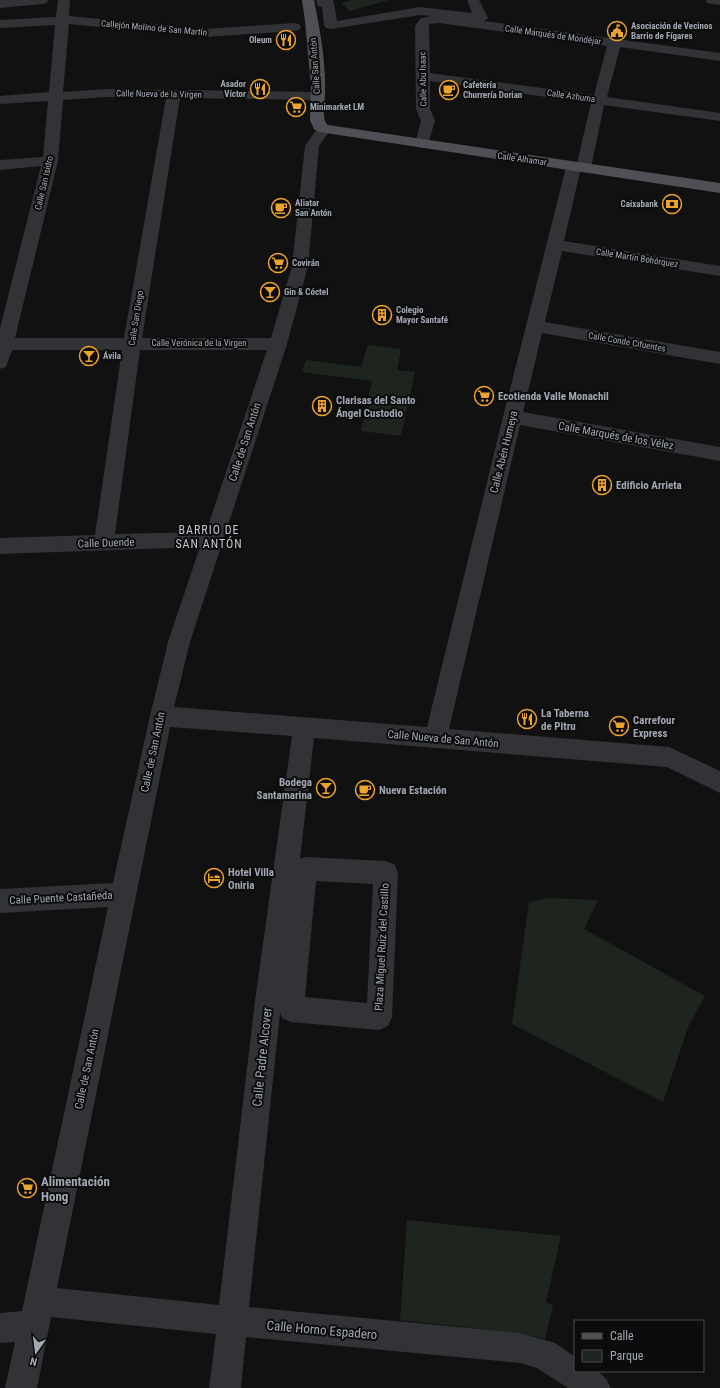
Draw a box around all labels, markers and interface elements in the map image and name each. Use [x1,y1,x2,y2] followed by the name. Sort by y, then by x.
[101,18,207,38] street label: Callejón Molino de San Martín
[606,20,628,42] public building icon: Asociación de Vecinos Barrio de Fígares
[631,21,713,41] place label: Asociación de Vecinos Barrio de Fígares
[504,23,602,47] street label: Calle Marqués de Mondéjar
[275,29,297,51] restaurant icon: Oleum
[249,35,272,45] place label: Oleum
[308,38,322,94] street label: Calle San Antón
[418,51,428,107] street label: Calle Abu Isaac
[249,78,271,100] restaurant icon: Asador Víctor
[220,79,246,99] place label: Asador Víctor
[438,79,460,101] cafe icon: Cafetería Churrería Dorian
[463,80,522,100] place label: Cafetería Churrería Dorian
[116,88,202,100] street label: Calle Nueva de la Virgen
[546,88,596,104] street label: Calle Azhuma
[285,96,307,118] supermarket icon: Minimarket LM
[310,102,364,112] place label: Minimarket LM
[497,151,547,167] street label: Calle Alhamar
[33,154,55,211] street label: Calle San Isidro
[661,193,683,215] bank icon: Caixabank
[270,197,292,219] cafe icon: Aliatar San Antón
[295,198,332,218] place label: Aliatar San Antón
[621,199,659,209] place label: Caixabank
[595,247,679,269] street label: Calle Martín Bohórquez
[267,252,289,274] supermarket icon: Covirán
[292,258,319,268] place label: Covirán
[259,281,281,303] bar icon: Gin & Cóctel
[284,287,328,297] place label: Gin & Cóctel
[127,289,145,346] street label: Calle San Diego
[371,304,393,326] building icon: Colegio Mayor Santafé
[396,305,449,325] place label: Colegio Mayor Santafé
[587,330,667,354] street label: Calle Conde Cifuentes
[151,338,247,348] street label: Calle Verónica de la Virgen
[78,345,100,367] bar icon: Ávila
[103,350,121,361] place label: Ávila
[473,385,495,407] supermarket icon: Ecotienda Valle Monachil
[498,390,609,403] place label: Ecotienda Valle Monachil
[336,394,416,420] place label: Clarisas del Santo Ángel Custodio
[311,395,333,417] building icon: Clarisas del Santo Ángel Custodio
[226,401,264,483] street label: Calle de San Antón
[487,410,521,494] street label: Calle Abén Humeya
[557,419,675,453] street label: Calle Marqués de los Vélez
[591,474,613,496] building icon: Edificio Arrieta
[616,479,682,492] place label: Edificio Arrieta
[175,523,243,551] district label: BARRIO DE SAN ANTÓN
[77,536,135,550] street label: Calle Duende
[541,707,589,733] place label: La Taberna de Pitru
[516,708,538,730] restaurant icon: La Taberna de Pitru
[138,711,168,793] street label: Calle de San Antón
[633,714,675,740] place label: Carrefour Express
[608,715,630,737] supermarket icon: Carrefour Express
[387,728,499,750] street label: Calle Nueva de San Antón
[257,776,312,802] place label: Bodega Santamarina
[315,777,337,799] bar icon: Bodega Santamarina
[354,779,376,801] cafe icon: Nueva Estación
[379,784,447,797] place label: Nueva Estación
[228,866,274,892] place label: Hotel Villa Oniria
[203,867,225,889] hotel icon: Hotel Villa Oniria
[372,882,392,1011] street label: Plaza Miguel Ruiz del Castillo
[9,889,113,907] street label: Calle Puente Castañeda
[249,1007,275,1107] street label: Calle Padre Alcover
[72,1028,102,1110] street label: Calle de San Antón
[41,1174,110,1204] place label: Alimentación Hong
[16,1177,38,1199] supermarket icon: Alimentación Hong
[266,1318,378,1342] street label: Calle Horno Espadero
[574,1320,704,1372] legend
[610,1329,634,1343] text: Calle
[16,1332,56,1372] north arrow
[610,1349,644,1363] text: Parque
[29,1354,39,1368] text: N

